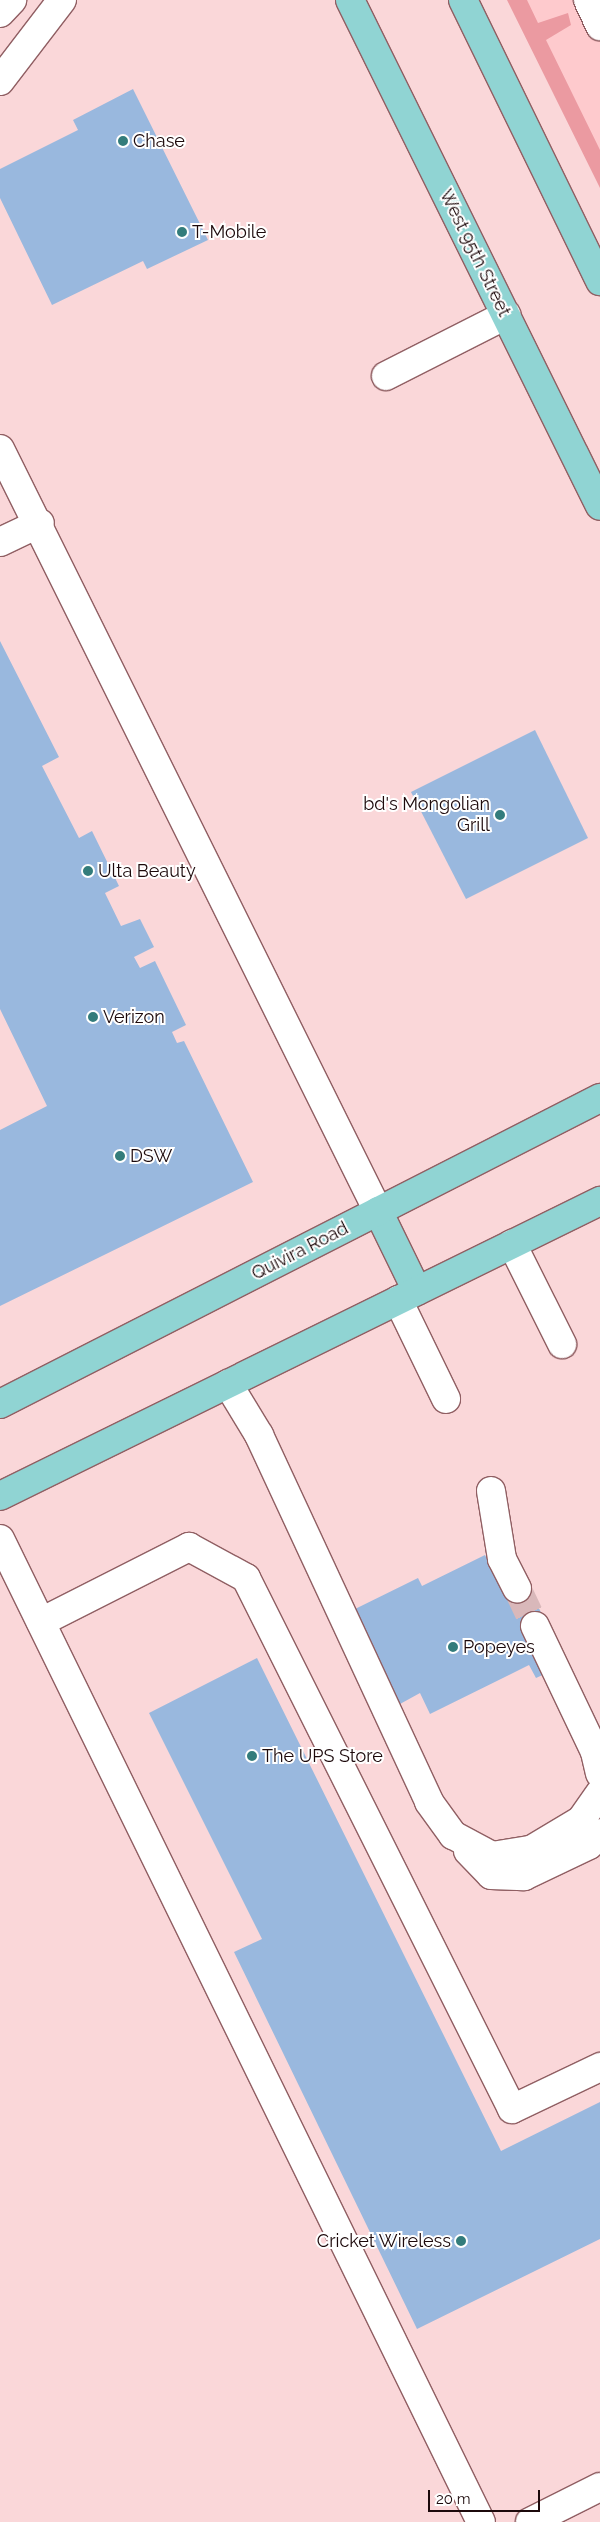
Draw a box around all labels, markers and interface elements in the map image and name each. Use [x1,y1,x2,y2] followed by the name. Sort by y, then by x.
[133,130,185,152] place label: Chase
[117,135,129,147] marker: Chase
[435,186,515,320] street label: West 95th Street
[192,221,266,243] place label: T-Mobile
[176,226,188,238] marker: T-Mobile
[363,794,490,836] place label: bd's Mongolian Grill
[494,809,506,821] marker: bd's Mongolian Grill
[98,860,196,882] place label: Ulta Beauty
[82,865,94,877] marker: Ulta Beauty
[103,1006,165,1028] place label: Verizon
[87,1011,99,1023] marker: Verizon
[130,1145,172,1167] place label: DSW
[114,1150,126,1162] marker: DSW
[248,1217,352,1285] street label: Quivira Road
[463,1636,535,1658] place label: Popeyes
[447,1641,459,1653] marker: Popeyes
[262,1745,383,1767] place label: The UPS Store
[246,1750,258,1762] marker: The UPS Store
[316,2230,451,2252] place label: Cricket Wireless
[455,2235,467,2247] marker: Cricket Wireless
[430,2480,542,2512] scale bar
[436,2490,471,2508] text: 20 m

